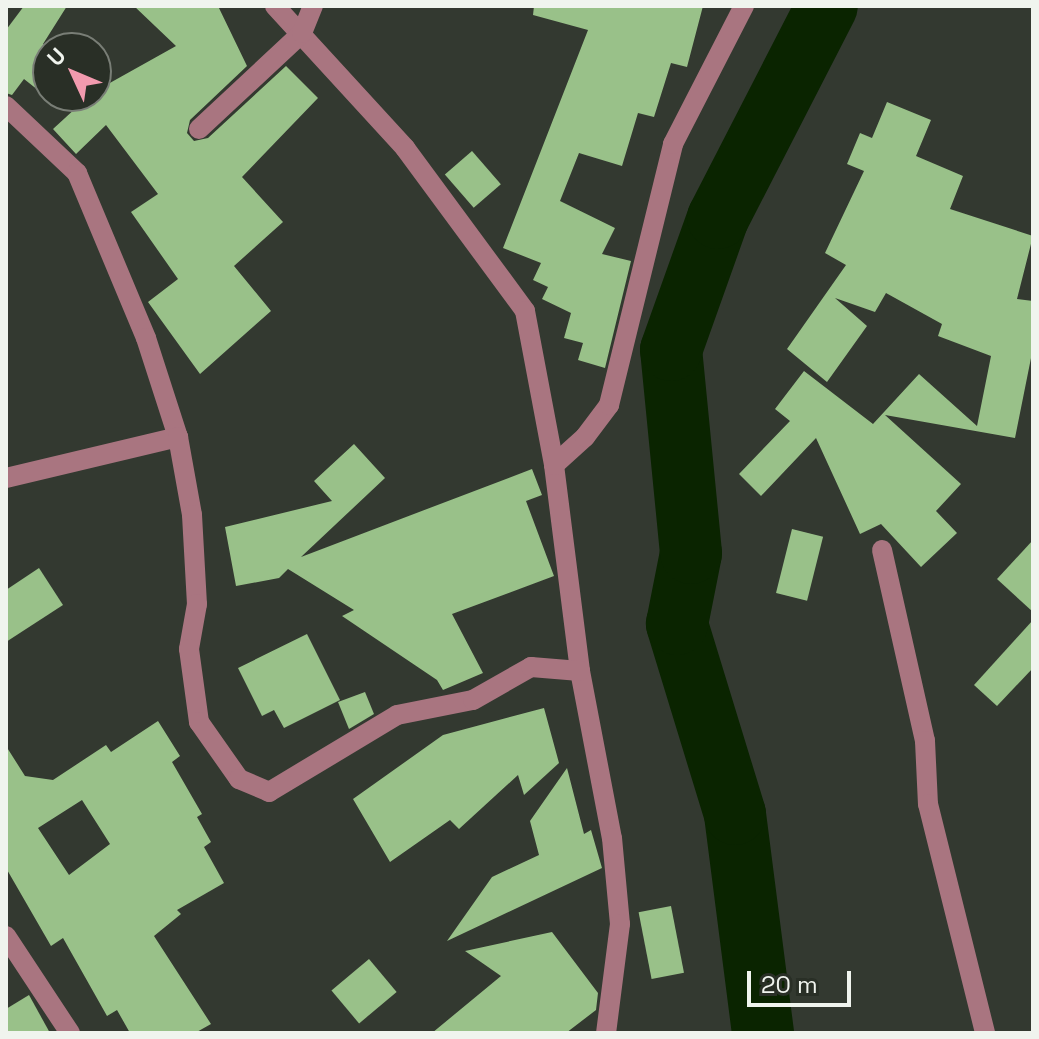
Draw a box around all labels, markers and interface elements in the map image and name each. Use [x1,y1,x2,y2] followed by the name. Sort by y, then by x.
[32,32,112,112] north arrow
[41,42,71,72] text: U
[751,955,855,1005] scale bar
[761,969,818,1000] text: 20 m

